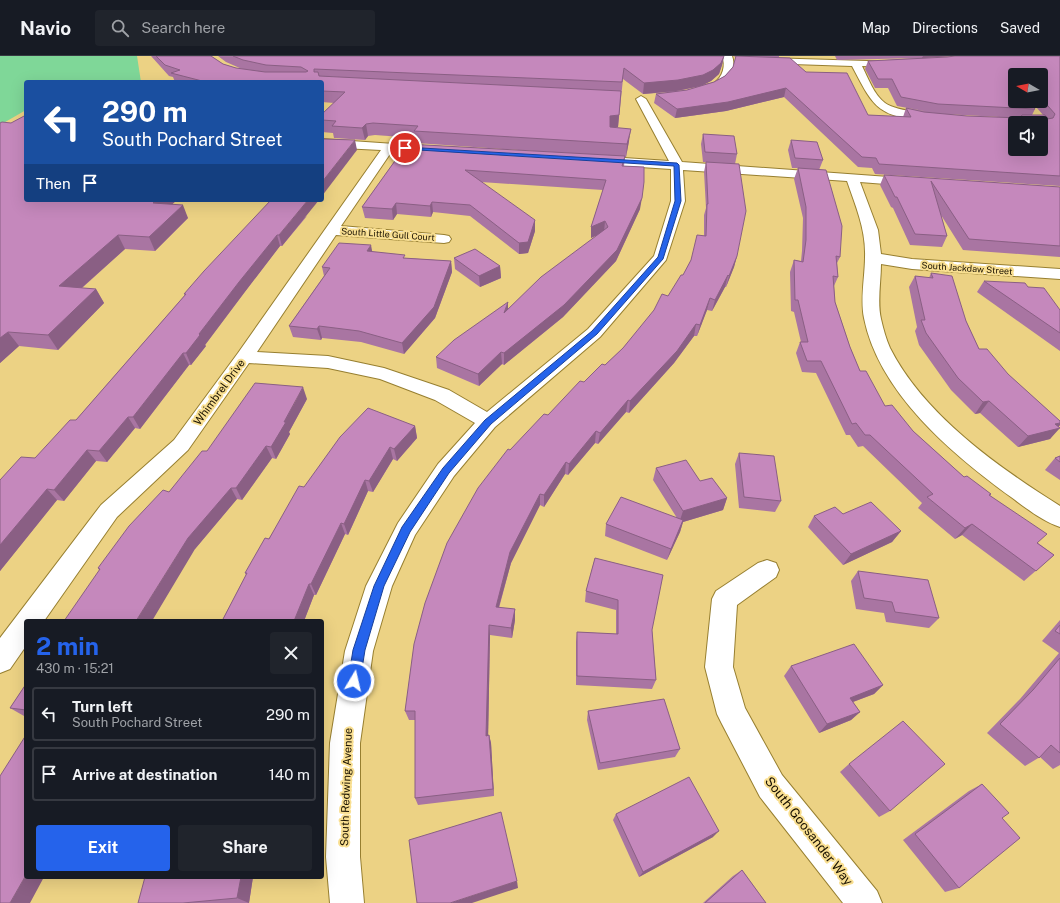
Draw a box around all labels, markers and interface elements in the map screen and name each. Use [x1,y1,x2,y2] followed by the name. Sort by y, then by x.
[95,10,375,46] search box
[20,17,71,39] text: Navio
[109,17,131,39] icon: search
[141,19,225,36] text: Search here
[862,20,890,36] text: Map
[912,20,978,36] text: Directions
[1000,20,1040,36] text: Saved
[1008,68,1048,108] north arrow
[1008,68,1048,156] map controls
[102,95,188,128] text: 290 m
[36,96,88,148] icon: left
[1008,116,1048,156] button: sound
[102,129,282,150] text: South Pochard Street
[388,131,422,165] pin
[394,137,416,159] icon: arrive
[79,172,101,194] icon: arrive
[36,175,71,192] text: Then
[341,225,436,243] street label: South Little Gull Court
[921,259,1013,277] street label: South Jackdaw Street
[191,357,247,427] street label: Whimbrel Drive
[36,632,99,660] text: 2 min
[270,632,312,674] button: close
[333,660,375,702] position arrow
[36,661,114,676] text: 430 m · 15:21
[72,698,133,715] text: Turn left
[38,703,60,725] icon: left
[266,706,310,723] text: 290 m
[72,715,202,730] text: South Pochard Street
[338,728,354,846] street label: South Redwing Avenue
[38,763,60,785] icon: arrive
[72,766,217,783] text: Arrive at destination
[269,766,310,783] text: 140 m
[762,774,856,888] street label: South Goosander Way
[36,825,170,871] button: Exit
[178,825,312,871] button: Share

